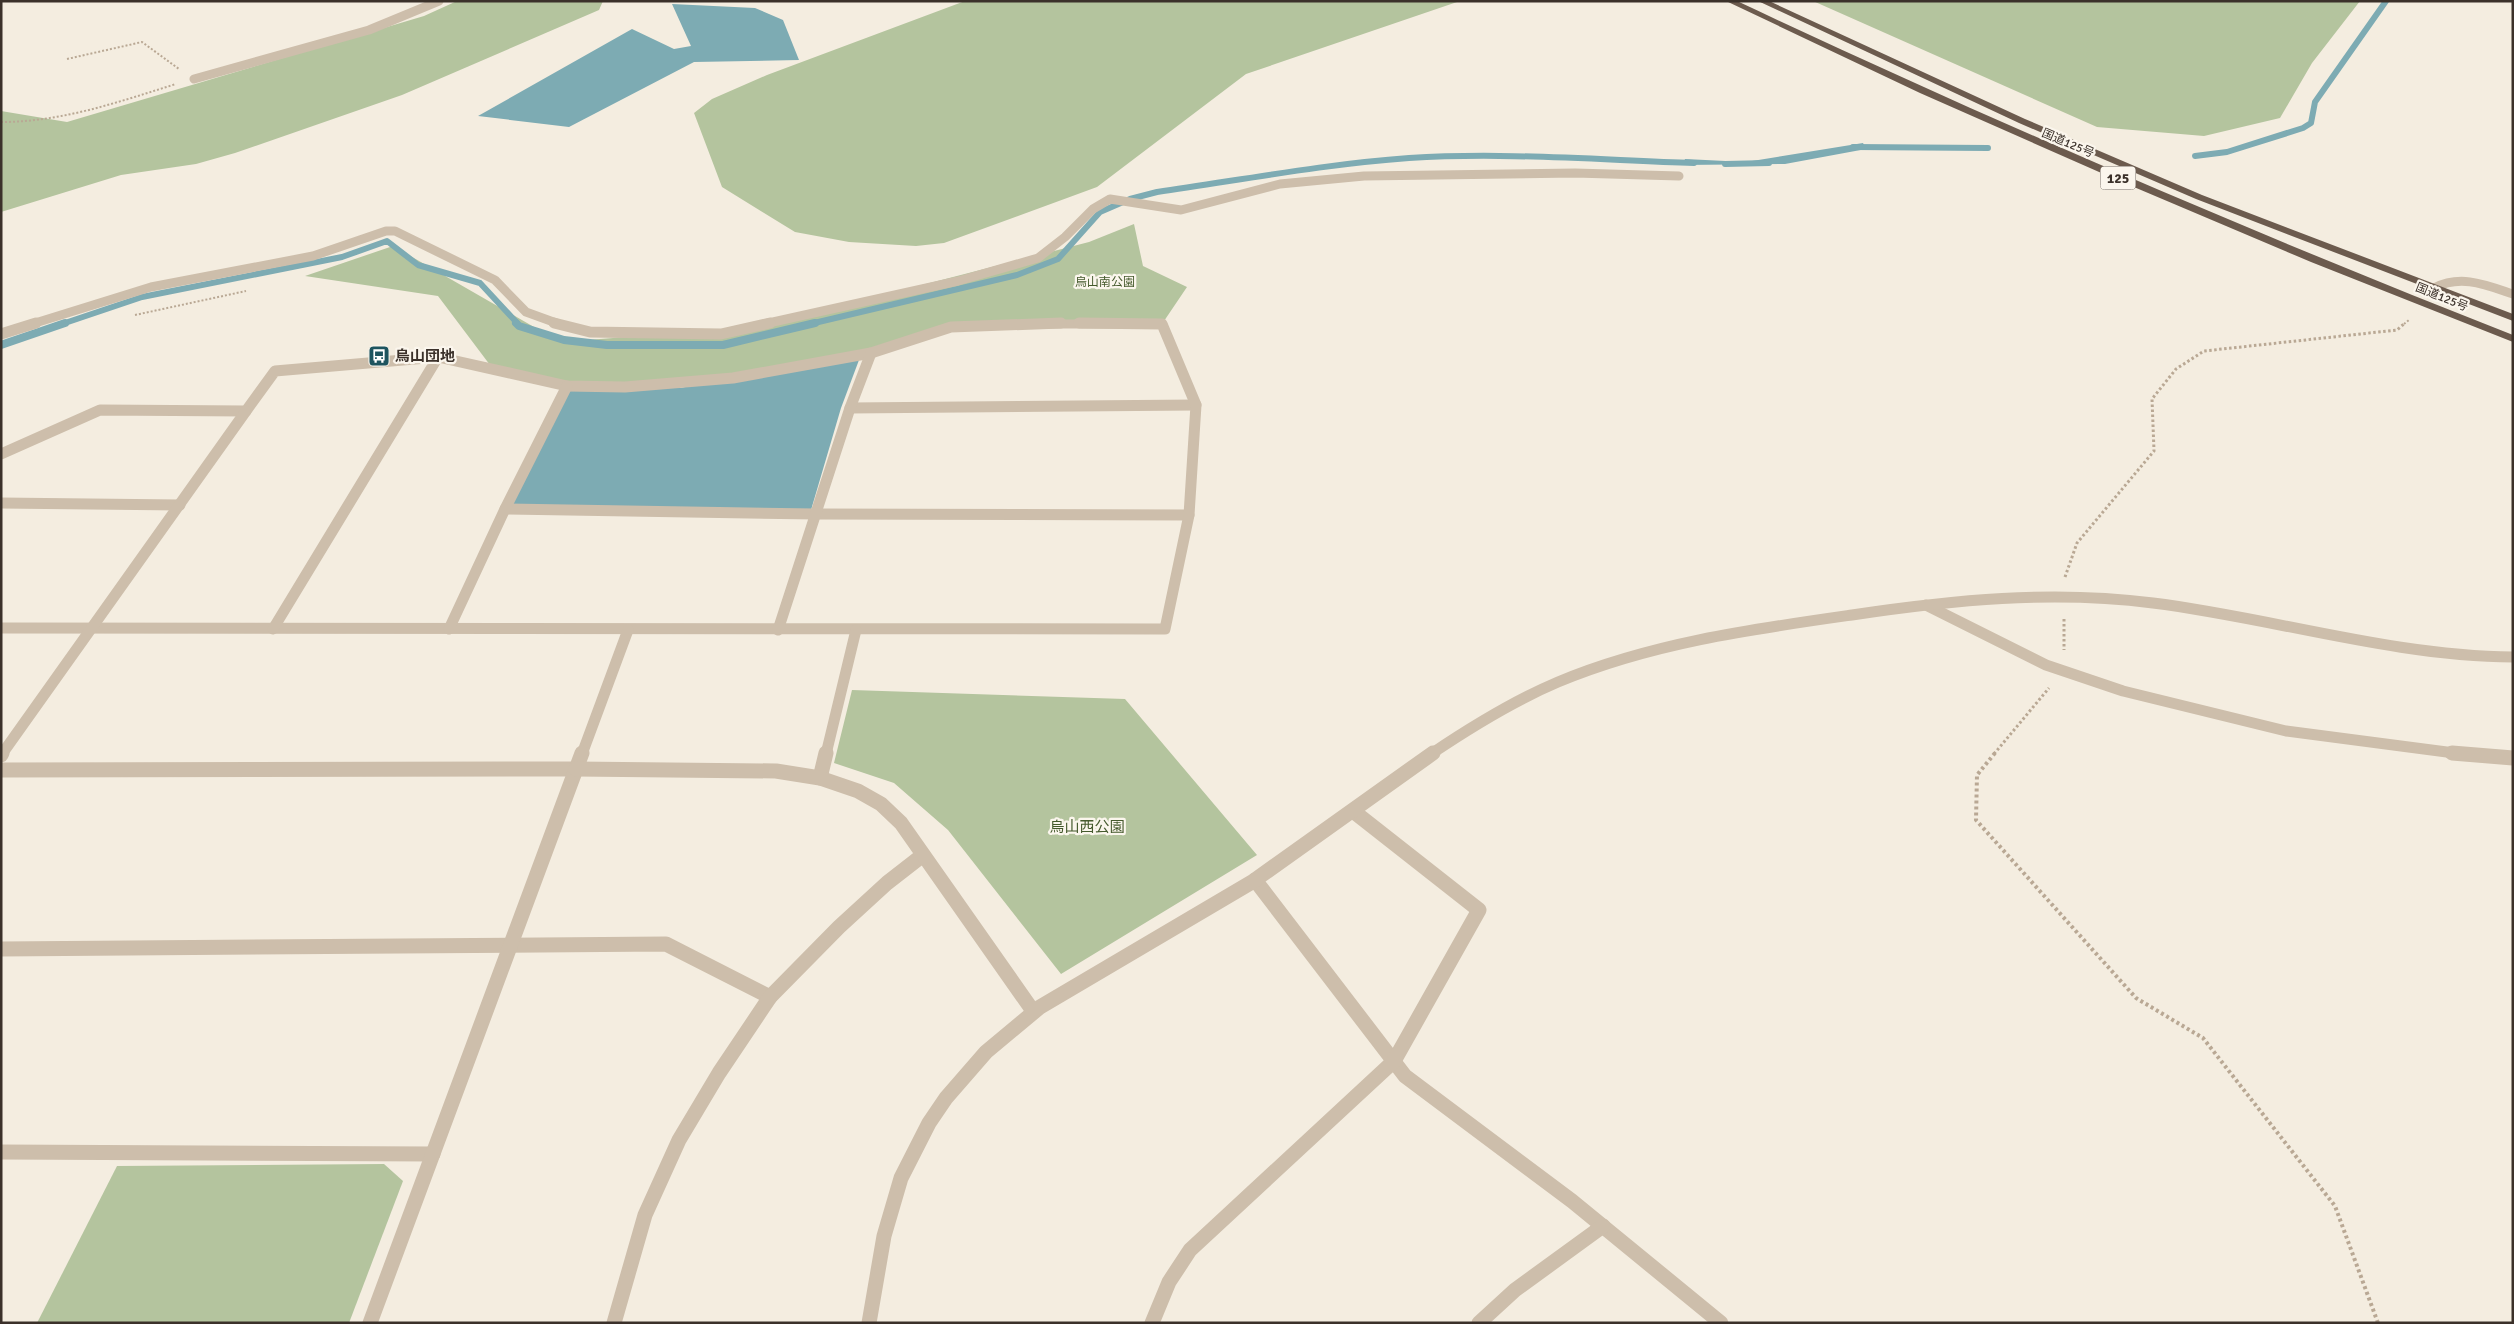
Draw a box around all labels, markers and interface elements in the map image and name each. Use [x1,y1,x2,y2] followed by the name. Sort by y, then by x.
[2039,126,2096,161] street label: 国道125号
[2100,167,2136,190] road number: 125
[1075,275,1135,290] park label: 烏山南公園
[2413,280,2470,315] street label: 国道125号
[367,344,391,368] bus stop icon: 烏山団地
[395,347,455,365] place label: 烏山団地
[1049,818,1125,836] park label: 烏山西公園

